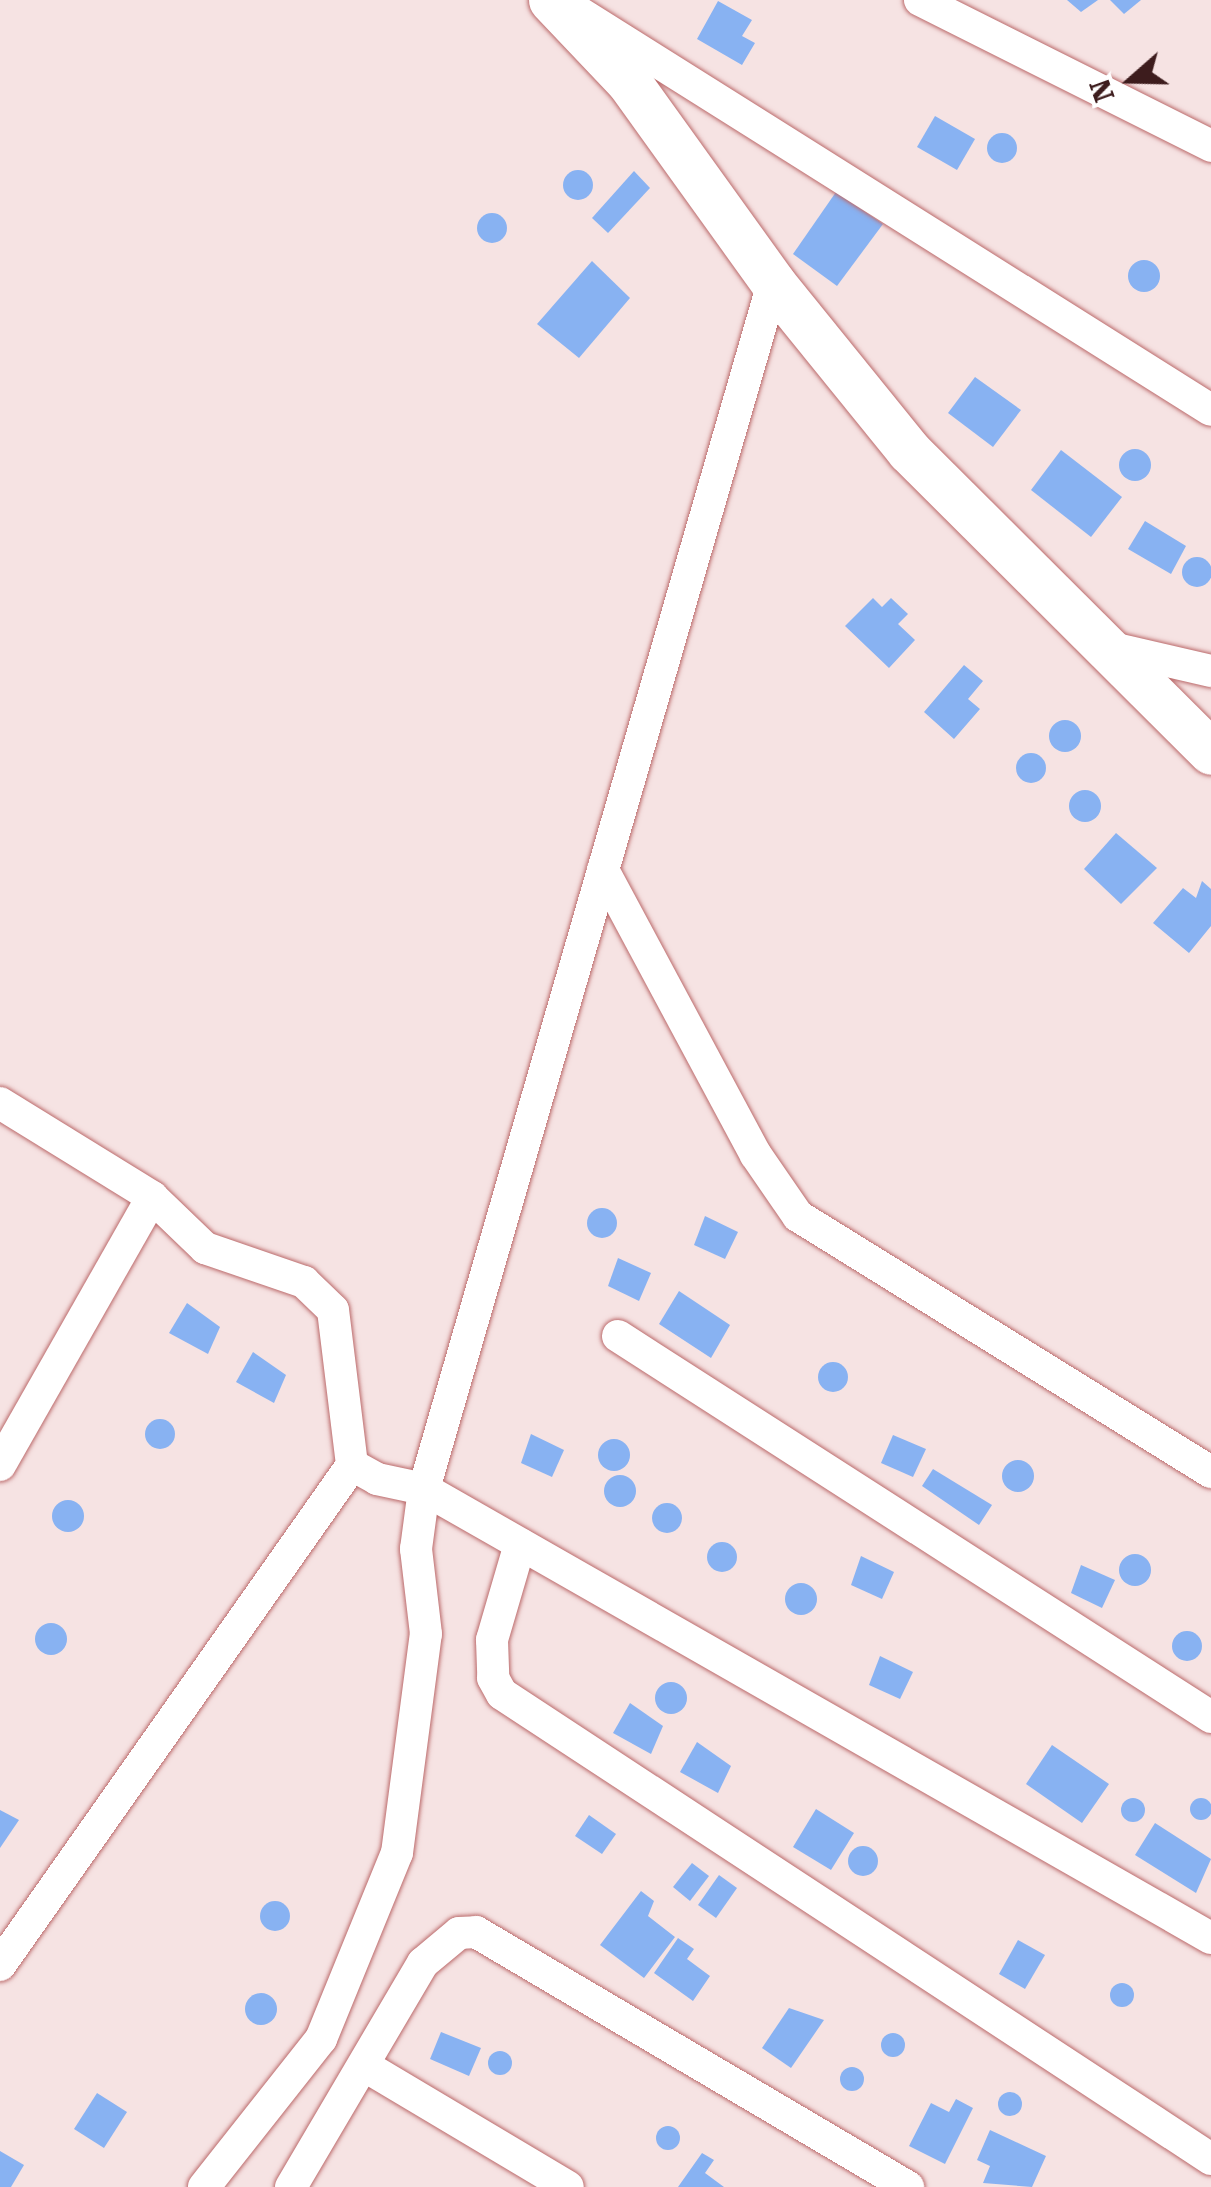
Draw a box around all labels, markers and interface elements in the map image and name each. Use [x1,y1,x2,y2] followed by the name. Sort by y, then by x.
[1081,30,1181,130] north arrow
[1083,75,1122,106] text: N

